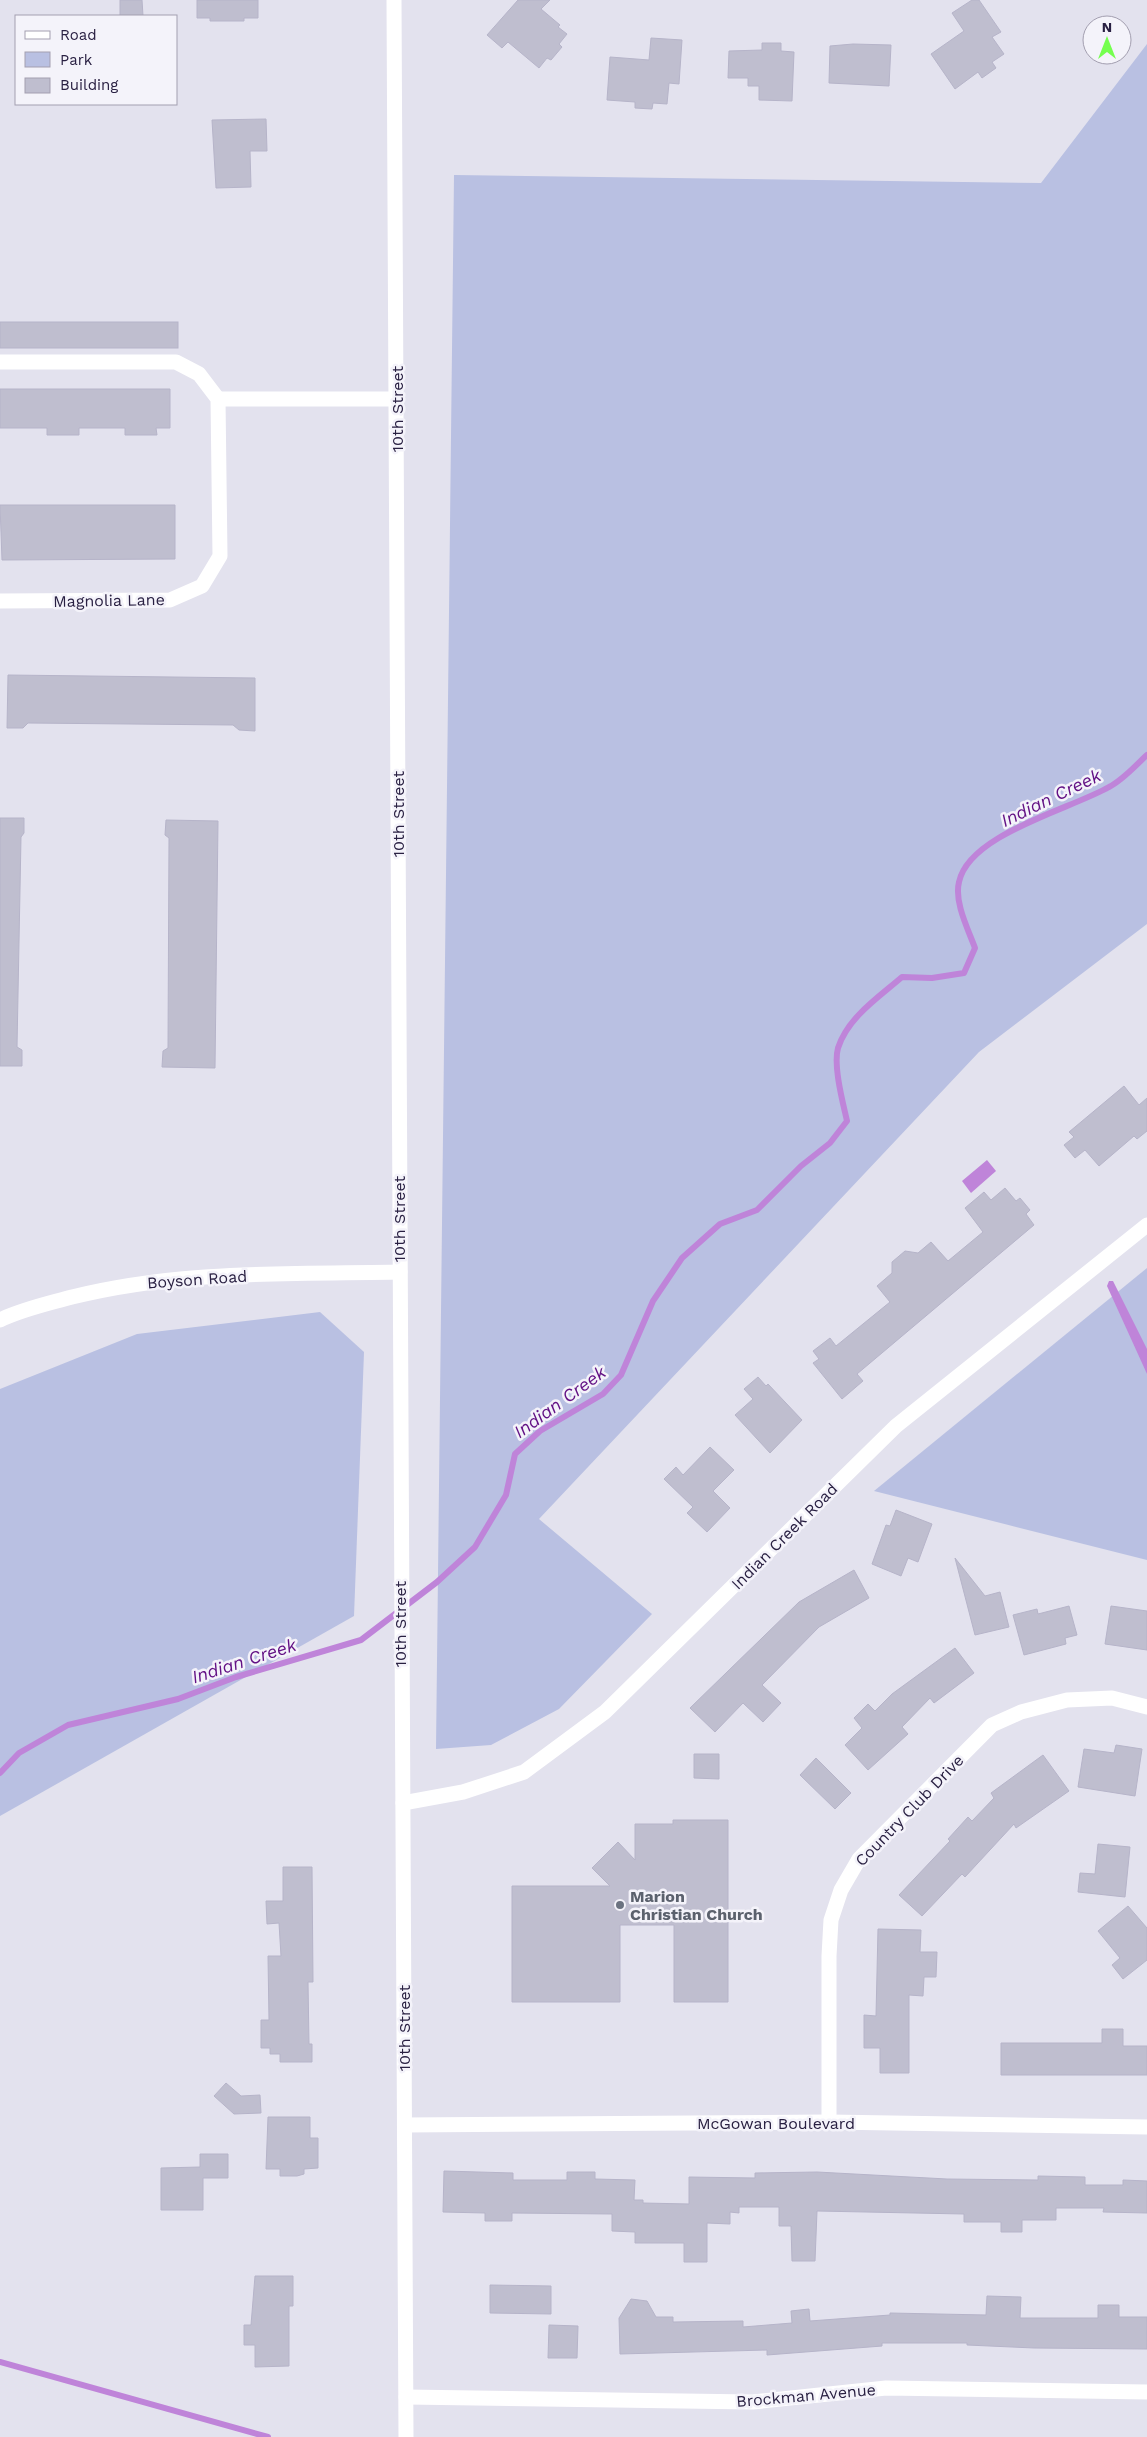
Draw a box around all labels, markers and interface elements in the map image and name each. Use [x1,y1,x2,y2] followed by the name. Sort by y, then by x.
[15,15,178,105] legend
[1082,15,1132,65] north arrow
[1102,19,1112,35] text: N
[60,26,97,44] text: Road
[60,51,93,69] text: Park
[60,76,118,94] text: Building
[388,365,407,452] street label: 10th Street
[53,590,165,611] street label: Magnolia Lane
[997,764,1105,831] water label: Indian Creek
[389,770,408,857] street label: 10th Street
[390,1175,409,1262] street label: 10th Street
[146,1267,248,1292] street label: Boyson Road
[510,1360,611,1442] water label: Indian Creek
[727,1479,841,1593] street label: Indian Creek Road
[391,1580,410,1667] street label: 10th Street
[189,1633,300,1687] water label: Indian Creek
[851,1751,968,1870] street label: Country Club Drive
[630,1887,763,1924] place label: Marion Christian Church
[614,1899,626,1911] marker: Marion Christian Church
[395,1984,414,2071] street label: 10th Street
[697,2114,855,2133] street label: McGowan Boulevard
[735,2380,877,2411] street label: Brockman Avenue

